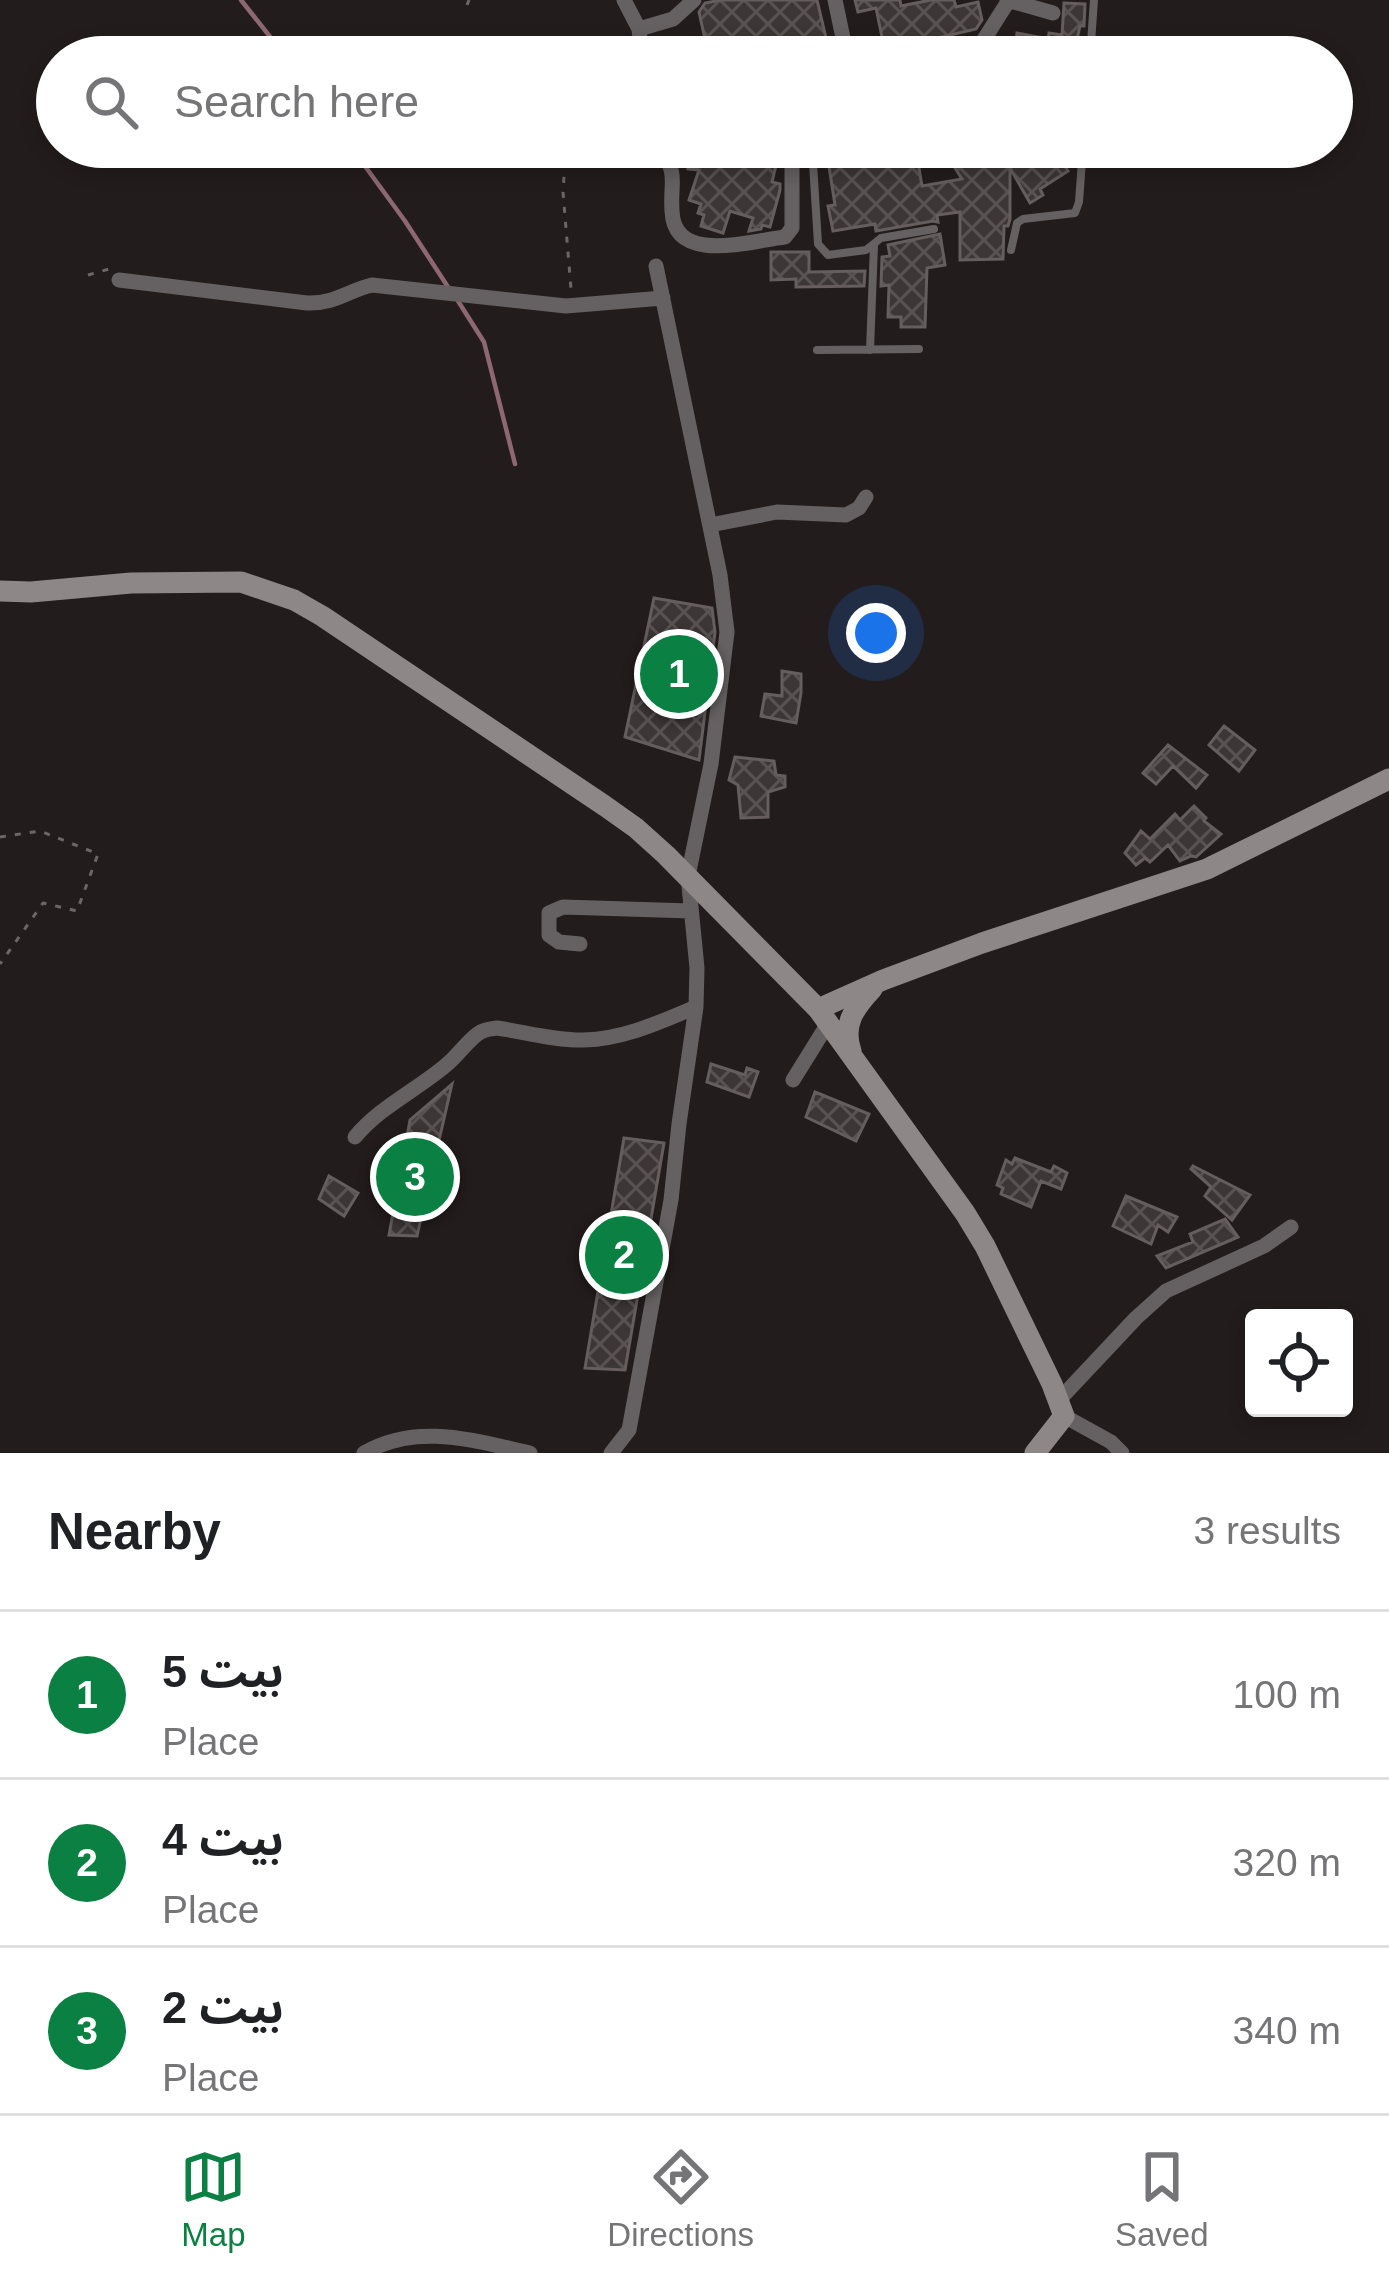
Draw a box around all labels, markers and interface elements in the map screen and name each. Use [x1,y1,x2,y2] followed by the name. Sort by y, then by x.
[36,36,1353,168] search box
[78,69,144,135] icon: search
[174,76,419,127] text: Search here
[846,603,906,663] your location
[640,629,718,719] pin: 1
[376,1132,454,1222] pin: 3
[585,1210,663,1300] pin: 2
[1245,1309,1353,1417] map controls
[1245,1309,1353,1417] button: locate
[48,1503,221,1560] text: Nearby
[1194,1509,1341,1552] text: 3 results
[162,1646,284,1697] text: بيت 5
[76,1673,98,1716] text: 1
[1233,1673,1341,1716] text: 100 m
[162,1720,260,1763] text: Place
[162,1814,284,1865] text: بيت 4
[76,1841,98,1884] text: 2
[1233,1841,1341,1884] text: 320 m
[162,1888,260,1931] text: Place
[162,1982,284,2033] text: بيت 2
[76,2009,98,2052] text: 3
[1233,2009,1341,2052] text: 340 m
[162,2056,260,2099] text: Place
[180,2144,246,2254] tab: Map
[607,2144,754,2254] tab: Directions
[1115,2144,1209,2254] tab: Saved

